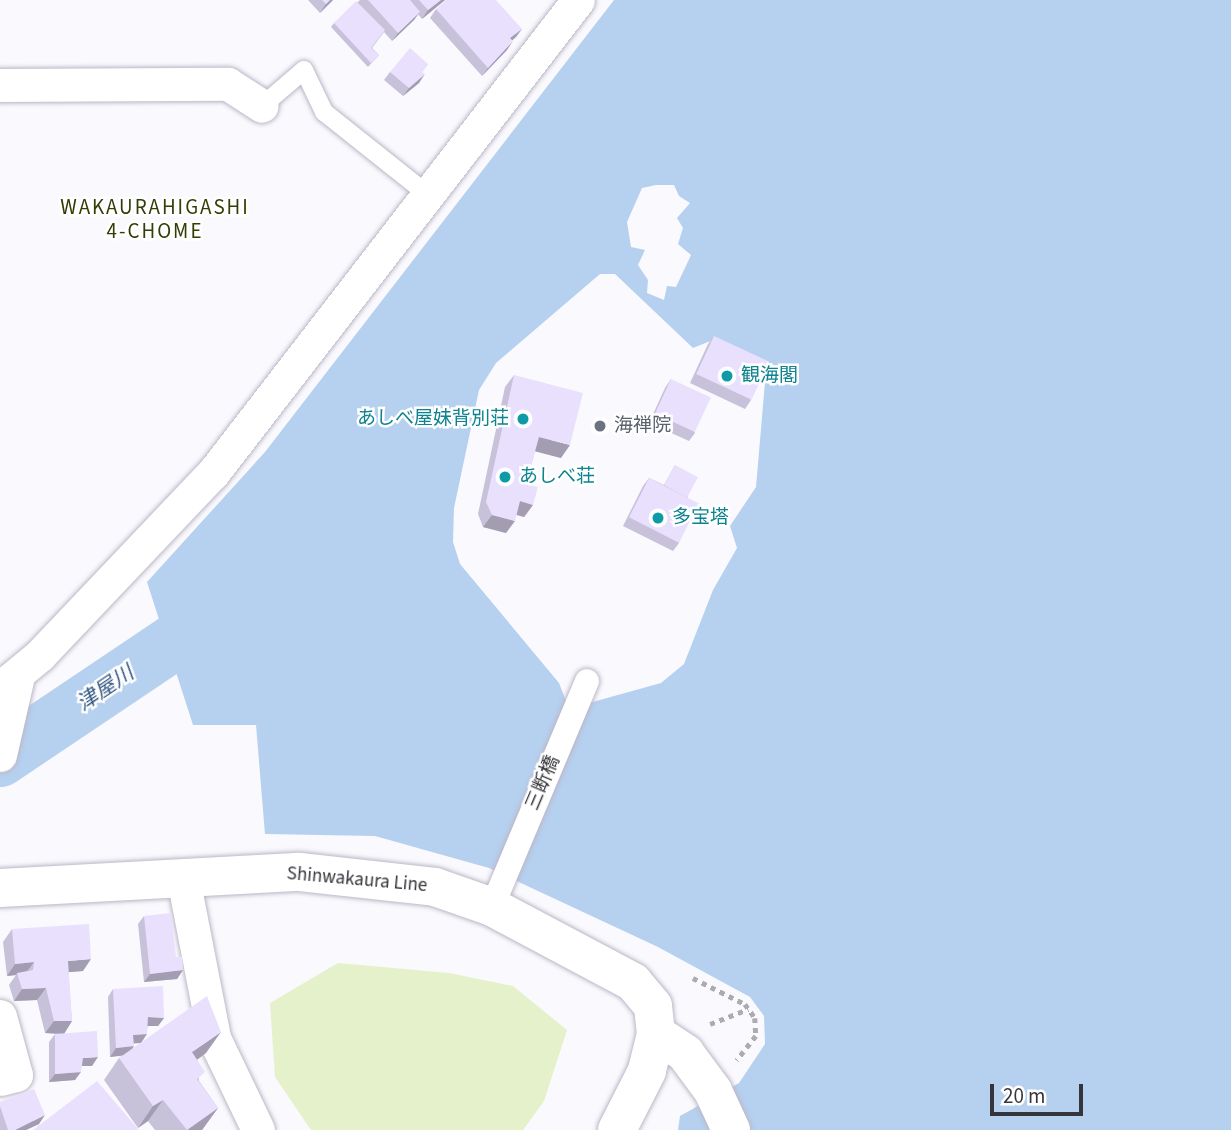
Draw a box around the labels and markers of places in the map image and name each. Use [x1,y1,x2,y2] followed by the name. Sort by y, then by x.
[741,365,798,387] place label: 観海閣
[719,368,735,384] marker: 観海閣
[357,408,509,430] place label: あしべ屋妹背別荘
[515,411,531,427] marker: あしべ屋妹背別荘
[614,415,671,437] place label: 海禅院
[592,418,608,434] marker: 海禅院
[519,466,595,488] place label: あしべ荘
[497,469,513,485] marker: あしべ荘
[672,507,729,529] place label: 多宝塔
[650,510,666,526] marker: 多宝塔

